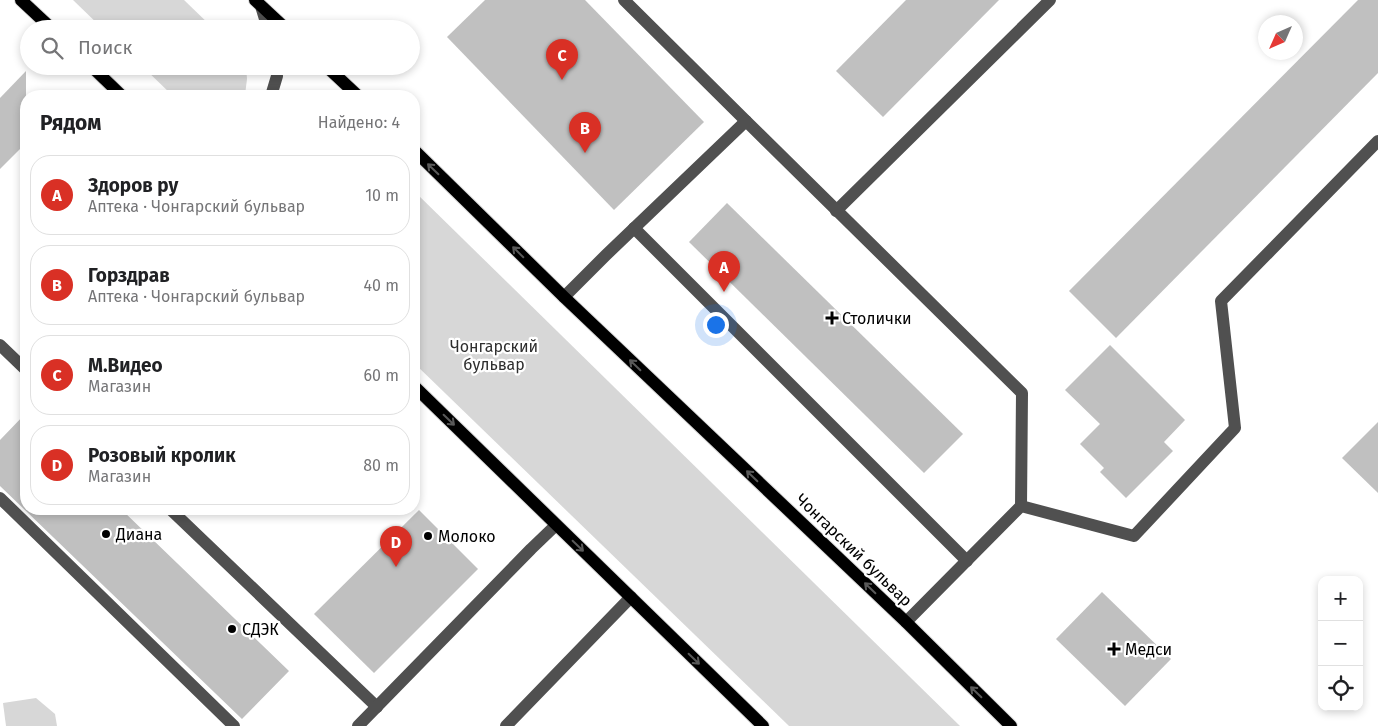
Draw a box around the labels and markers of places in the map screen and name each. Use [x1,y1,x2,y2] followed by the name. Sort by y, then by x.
[546,39,578,80] pin: C
[569,112,601,153] pin: B
[708,251,740,292] pin: A
[842,309,912,328] place label: Столички
[826,312,838,324] marker: Столички
[115,525,162,544] place label: Диана
[380,526,412,567] pin: D
[438,527,496,546] place label: Молоко
[100,528,112,540] marker: Диана
[422,530,434,542] marker: Молоко
[242,620,279,639] place label: СДЭК
[226,623,238,635] marker: СДЭК
[1125,640,1172,659] place label: Медси
[1107,642,1121,656] marker: Медси

